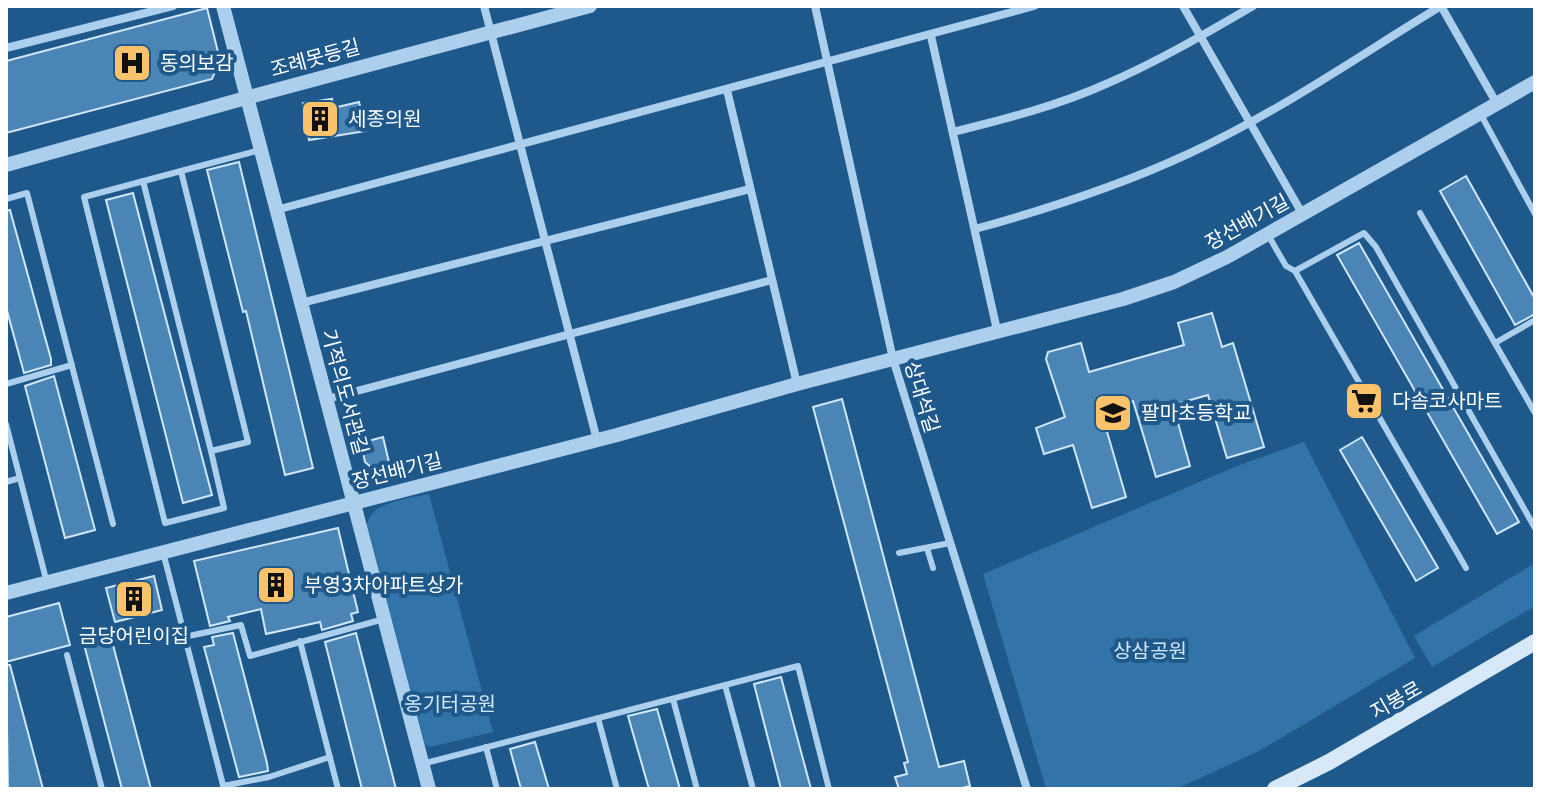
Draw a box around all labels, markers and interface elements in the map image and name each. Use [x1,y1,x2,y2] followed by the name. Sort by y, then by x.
[268,35,363,84] street label: 조례못등길
[111,42,153,84] hospital icon: 동의보감
[160,52,234,78] place label: 동의보감
[299,98,341,140] building icon: 세종의원
[348,108,422,134] place label: 세종의원
[1201,190,1295,257] street label: 장선배기길
[314,327,372,458] street label: 기적의도서관길
[897,359,943,437] street label: 상대석길
[1343,380,1385,422] supermarket icon: 다솜코사마트
[1392,390,1502,416] place label: 다솜코사마트
[1092,392,1134,434] school or university icon: 팔마초등학교
[1141,402,1251,428] place label: 팔마초등학교
[350,449,445,497] street label: 장선배기길
[255,564,297,606] building icon: 부영3차아파트상가
[304,574,463,600] place label: 부영3차아파트상가
[113,578,155,620] building icon: 금당어린이집
[79,625,189,651] place label: 금당어린이집
[1113,640,1187,666] park label: 상삼공원
[1367,677,1427,727] street label: 지봉로
[404,693,496,719] park label: 옹기터공원

